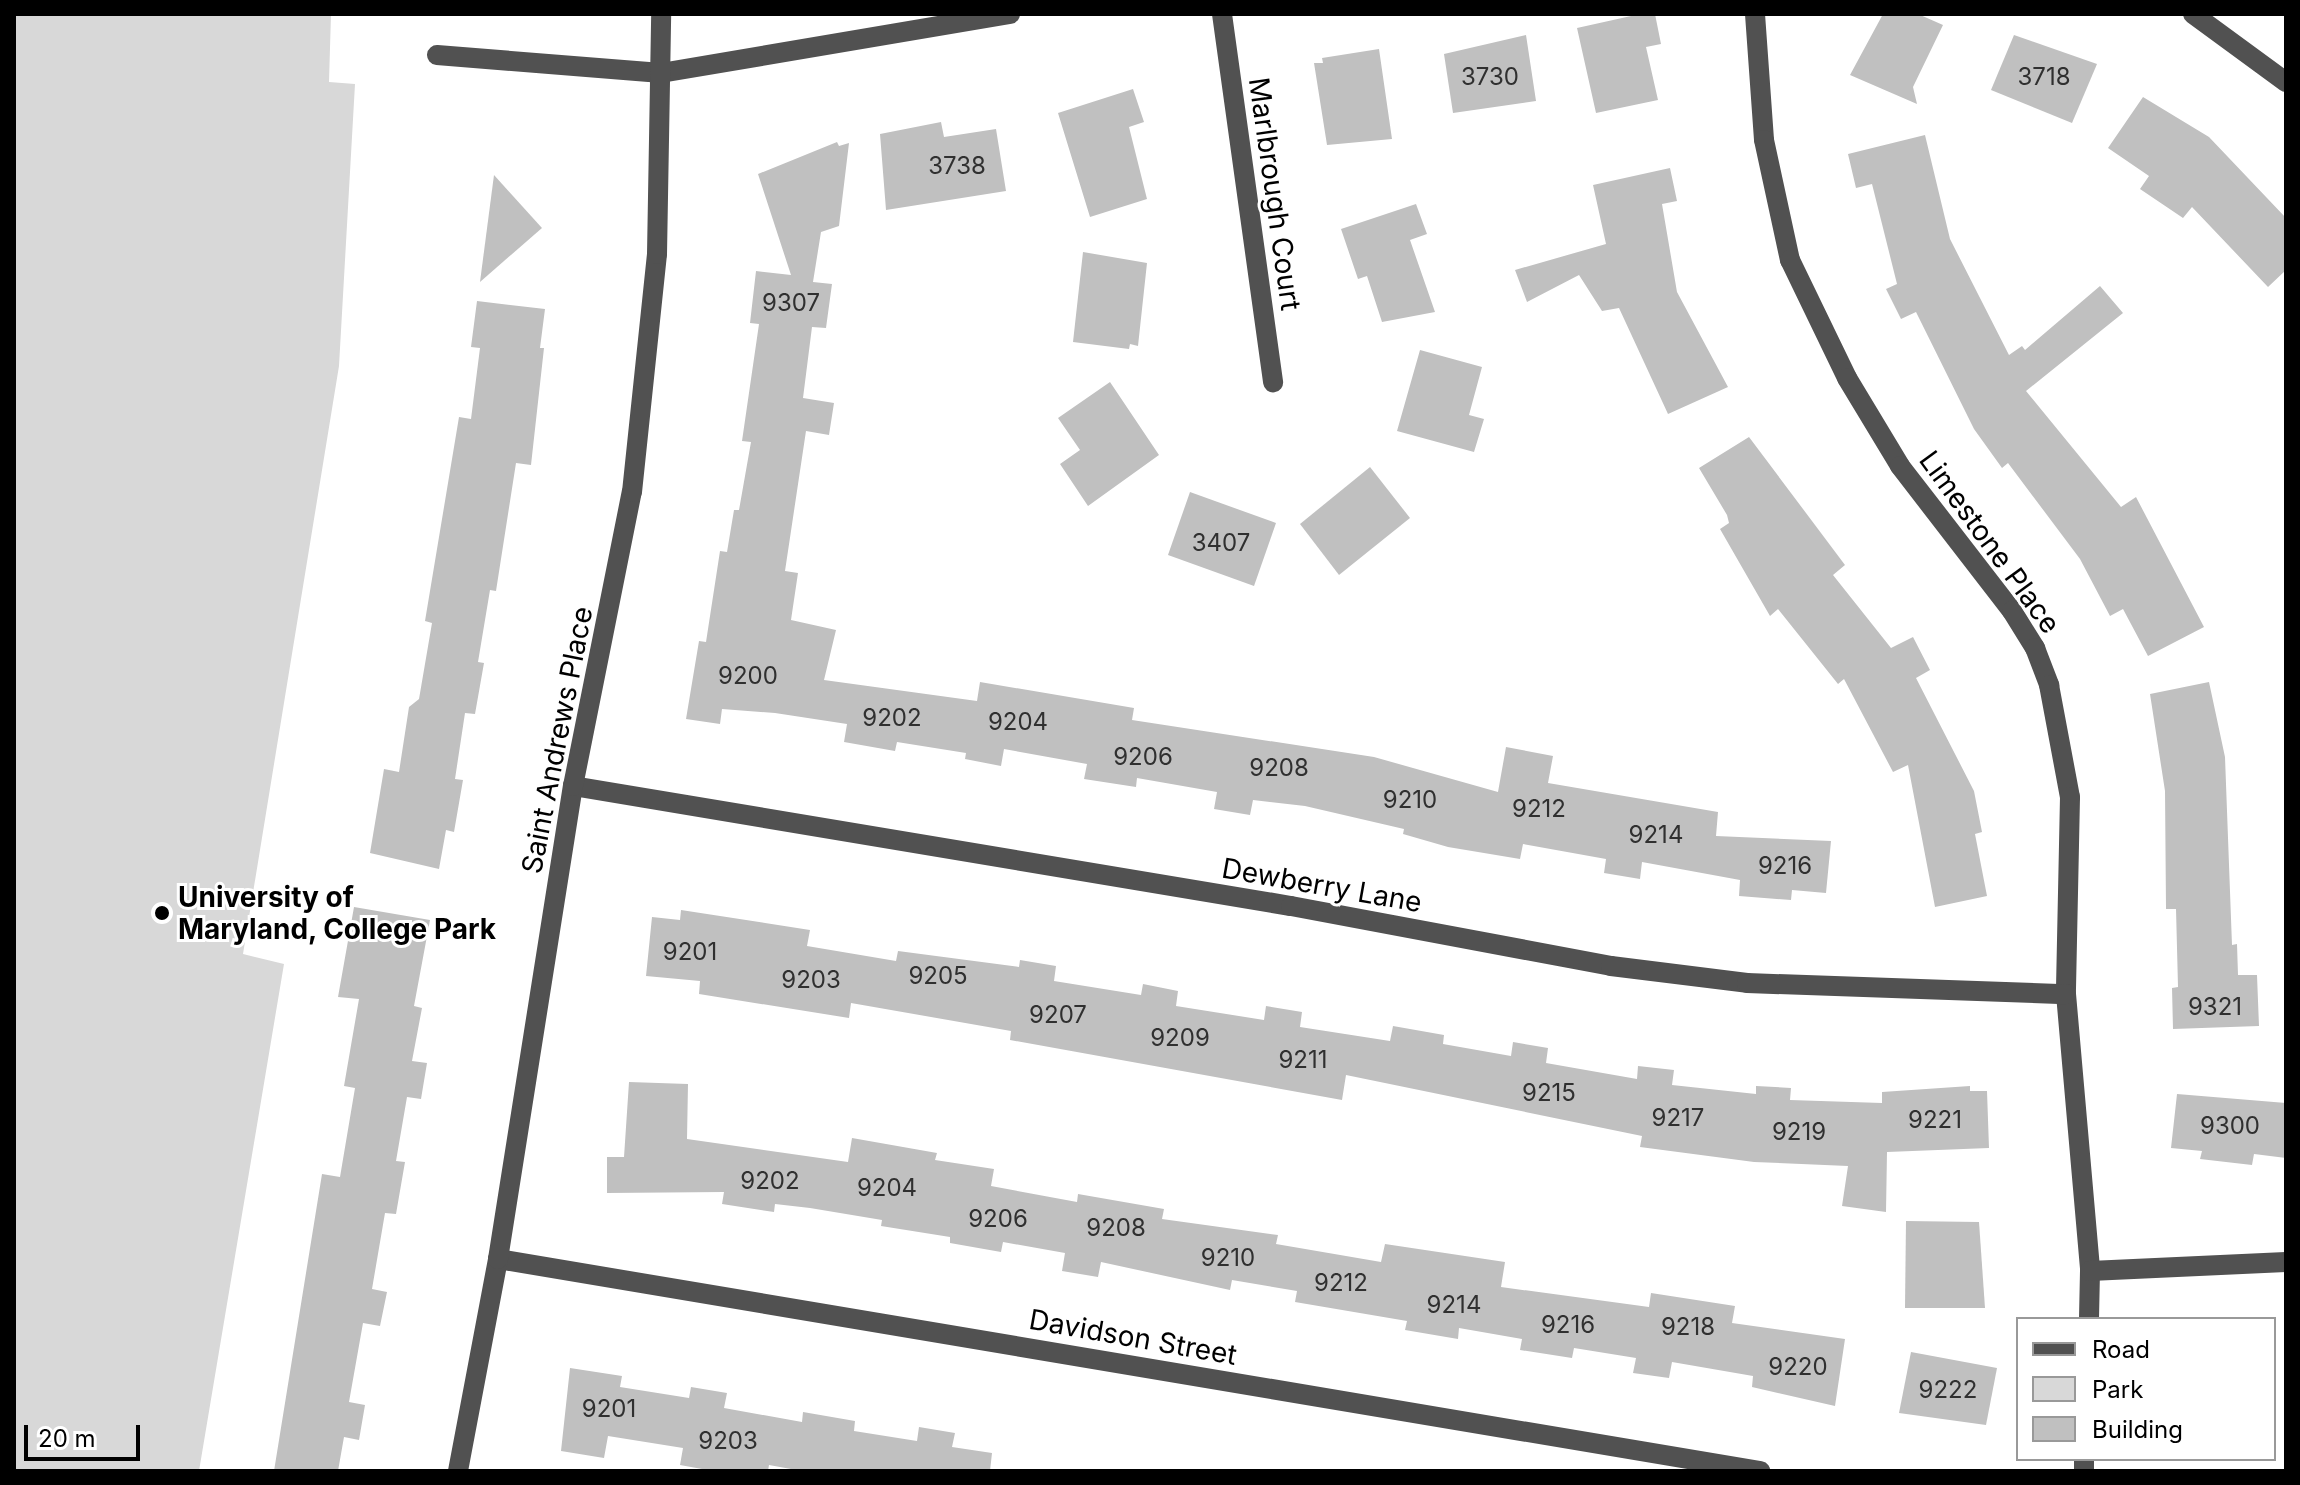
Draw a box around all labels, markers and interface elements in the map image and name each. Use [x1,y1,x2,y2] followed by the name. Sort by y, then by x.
[1461,63,1519,91] house number: 3730
[2017,63,2071,91] house number: 3718
[1242,75,1308,313] street label: Marlbrough Court
[928,152,986,180] house number: 3738
[762,289,820,317] house number: 9307
[1913,444,2067,640] street label: Limestone Place
[1192,529,1250,557] house number: 3407
[515,604,599,876] street label: Saint Andrews Place
[718,662,778,690] house number: 9200
[862,704,922,732] house number: 9202
[988,708,1048,736] house number: 9204
[1113,743,1173,771] house number: 9206
[1249,754,1309,782] house number: 9208
[1383,786,1437,814] house number: 9210
[1512,795,1566,823] house number: 9212
[1629,821,1683,849] house number: 9214
[1219,851,1425,919] street label: Dewberry Lane
[1758,852,1812,880] house number: 9216
[178,880,497,946] place label: University of Maryland, College Park
[153,904,171,922] marker: University of Maryland, College Park
[663,938,717,966] house number: 9201
[908,962,968,990] house number: 9205
[781,966,841,994] house number: 9203
[2188,993,2242,1021] house number: 9321
[1029,1001,1087,1029] house number: 9207
[1150,1024,1210,1052] house number: 9209
[1278,1046,1328,1074] house number: 9211
[1522,1079,1576,1107] house number: 9215
[1652,1104,1704,1132] house number: 9217
[1908,1106,1962,1134] house number: 9221
[2200,1112,2260,1140] house number: 9300
[1772,1118,1826,1146] house number: 9219
[740,1167,800,1195] house number: 9202
[857,1174,917,1202] house number: 9204
[968,1205,1028,1233] house number: 9206
[1086,1214,1146,1242] house number: 9208
[1201,1244,1255,1272] house number: 9210
[1314,1269,1368,1297] house number: 9212
[1427,1291,1481,1319] house number: 9214
[1027,1302,1239,1372] street label: Davidson Street
[1541,1311,1595,1339] house number: 9216
[1661,1313,1715,1341] house number: 9218
[2016,1317,2276,1461] legend
[2092,1335,2150,1364] text: Road
[1768,1353,1828,1381] house number: 9220
[2092,1375,2143,1404] text: Park
[1919,1376,1977,1404] house number: 9222
[582,1395,636,1423] house number: 9201
[28,1409,144,1459] scale bar
[2092,1415,2183,1444] text: Building
[38,1424,96,1453] text: 20 m
[698,1427,758,1455] house number: 9203

